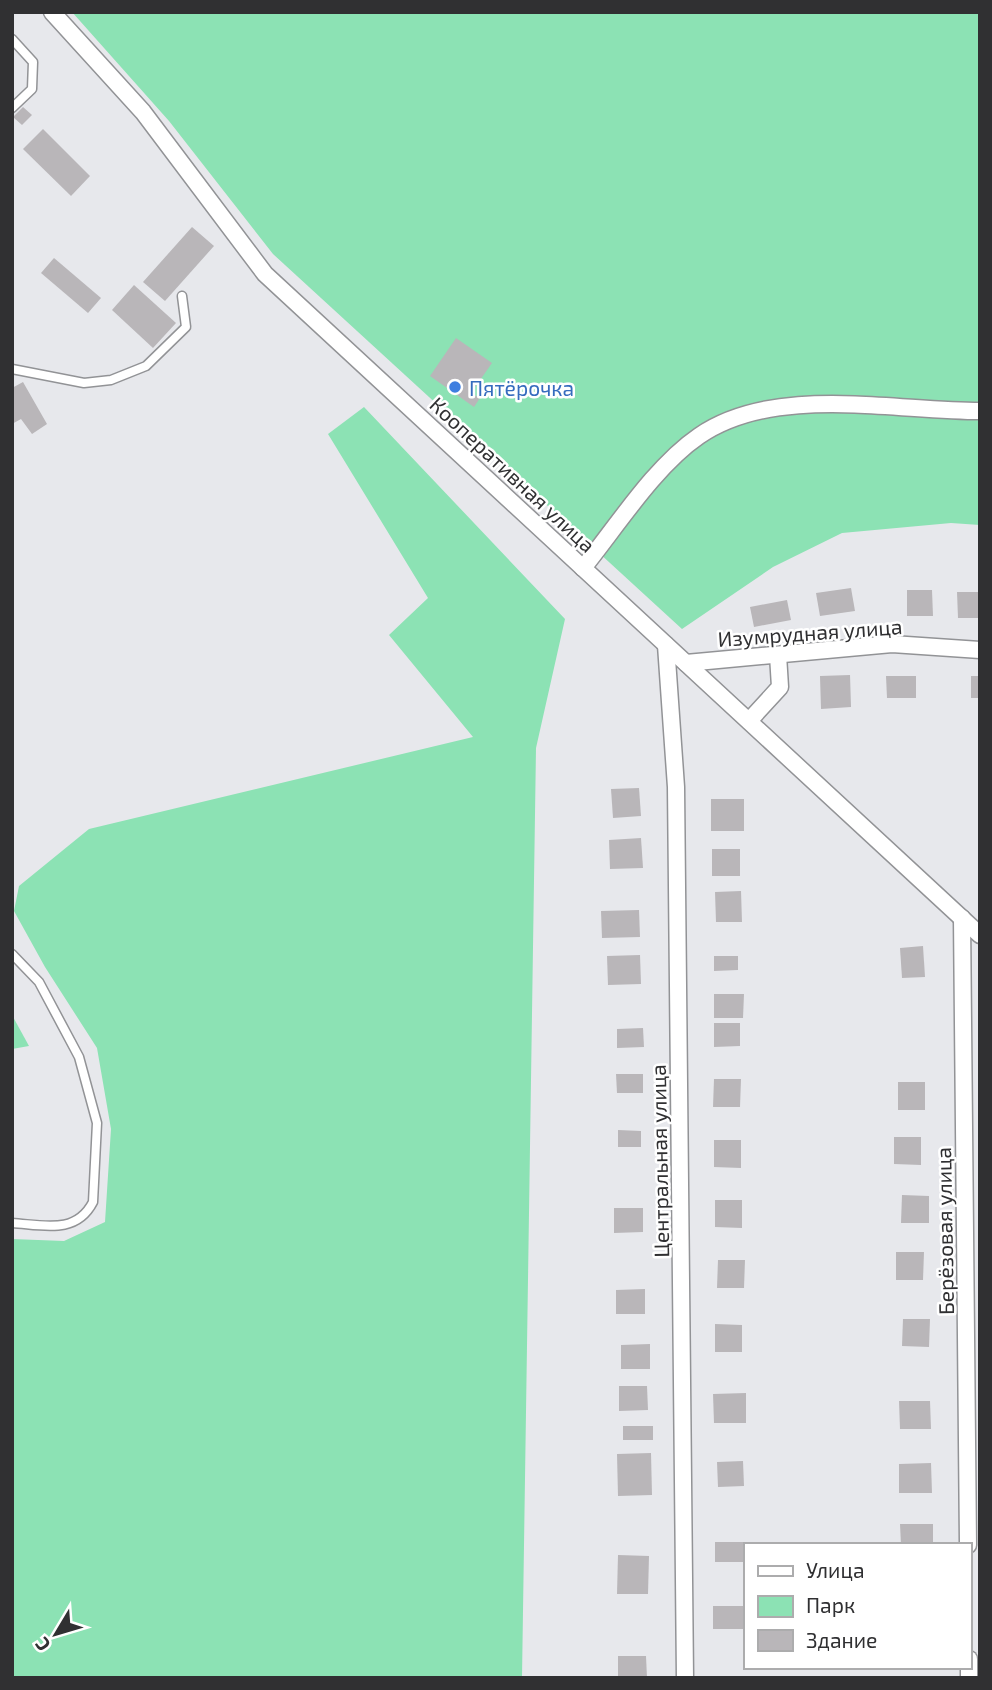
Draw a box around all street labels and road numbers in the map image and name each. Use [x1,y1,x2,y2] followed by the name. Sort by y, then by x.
[425,391,601,558] street label: Кооперативная улица
[717,613,903,652] street label: Изумрудная улица
[645,1064,674,1258] street label: Центральная улица
[930,1147,959,1315] street label: Берёзовая улица

